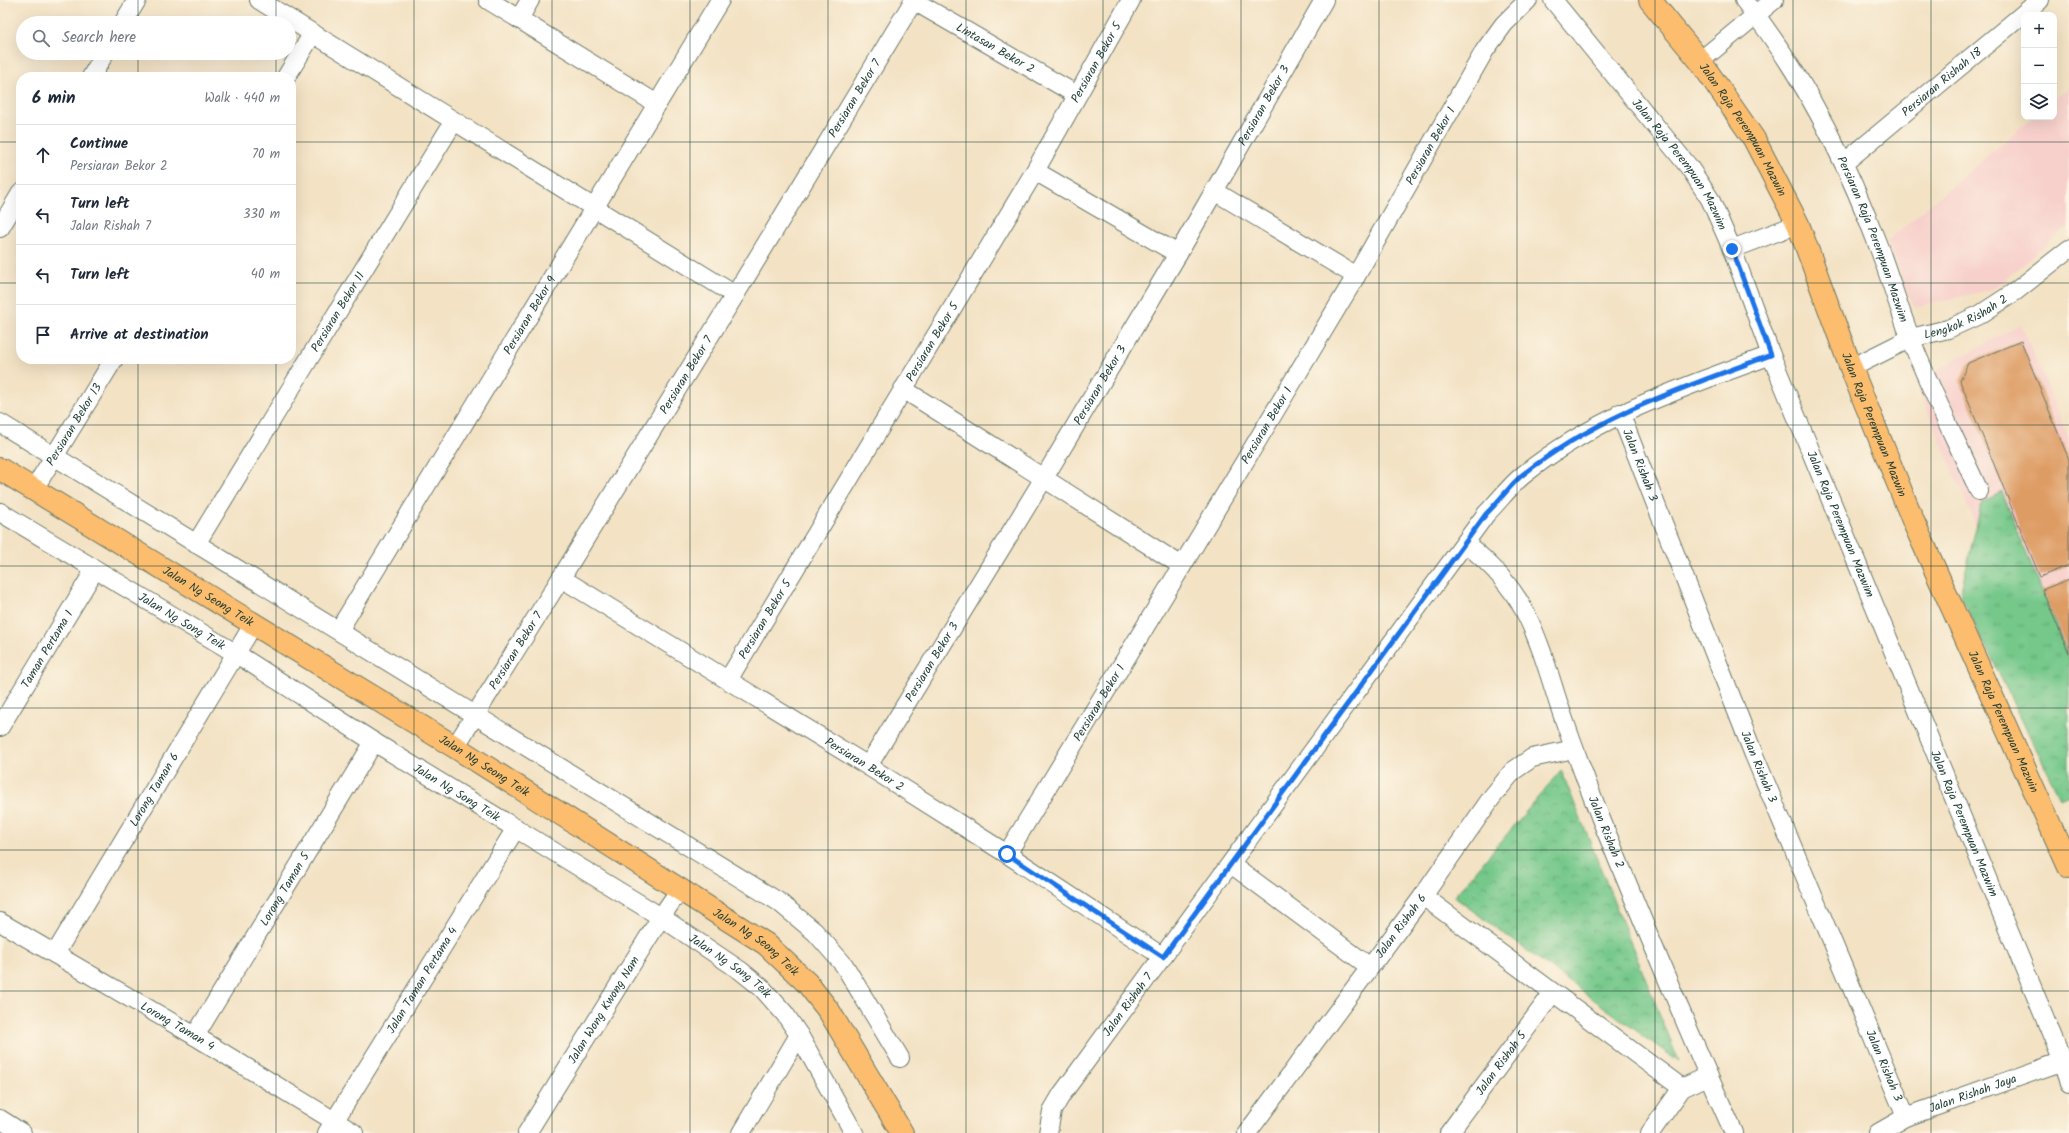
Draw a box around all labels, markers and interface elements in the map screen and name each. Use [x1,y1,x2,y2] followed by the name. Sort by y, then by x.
[2021,12,2057,120] map controls
[2021,12,2057,48] button: +
[16,16,296,60] search box
[1066,17,1127,106] street label: Persiaran Bekor 5
[952,18,1038,79] street label: Lintasan Bekor 2
[62,26,136,50] text: Search here
[30,27,52,49] icon: search
[1898,42,1987,121] street label: Persiaran Rishah 18
[2021,48,2057,84] button: −
[824,55,886,141] street label: Persiaran Bekor 7
[1694,59,1791,200] street label: Jalan Raja Perempuan Mazwin
[1233,62,1295,149] street label: Persiaran Bekor 3
[2021,84,2057,120] button: layers
[32,85,76,112] text: 6 min
[205,88,280,109] text: Walk · 440 m
[1627,95,1732,234] street label: Jalan Raja Perempuan Mazwim
[1401,103,1461,189] street label: Persiaran Bekor 1
[70,132,128,156] text: Continue
[32,144,54,166] icon: ahead
[252,144,280,165] text: 70 m
[1832,153,1913,325] street label: Persiaran Raja Perempuan Mazwim
[70,156,168,177] text: Persiaran Bekor 2
[70,192,130,216] text: Turn left
[32,204,54,226] icon: left
[243,204,280,225] text: 330 m
[70,216,151,237] text: Jalan Rishah 7
[1723,240,1741,258] route end
[70,263,130,287] text: Turn left
[32,264,54,286] icon: left
[251,264,280,285] text: 40 m
[306,268,370,356] street label: Persiaran Bekor 11
[499,272,561,358] street label: Persiaran Bekor 9
[1922,290,2012,345] street label: Lengkok Rishah 2
[901,297,965,385] street label: Persiaran Bekor 5
[70,323,209,347] text: Arrive at destination
[32,324,54,346] icon: arrive
[655,332,718,418] street label: Persiaran Bekor 7
[1069,341,1131,429] street label: Persiaran Bekor 3
[1836,350,1911,500] street label: Jalan Raja Perempuan Mazwin
[42,379,107,470] street label: Persiaran Bekor 13
[1236,383,1297,468] street label: Persiaran Bekor 1
[1617,426,1663,504] street label: Jalan Rishah 3
[1801,448,1879,601] street label: Jalan Raja Perempuan Mazwim
[159,561,258,632] street label: Jalan Ng Seong Teik
[734,575,797,663] street label: Persiaran Bekor 5
[134,588,229,655] street label: Jalan Ng Song Teik
[16,606,78,692] street label: Taman Pertama 1
[484,608,548,693] street label: Persiaran Bekor 7
[900,619,964,706] street label: Persiaran Bekor 3
[1963,648,2043,796] street label: Jalan Raja Perempuan Mazwin
[1069,661,1130,745] street label: Persiaran Bekor 1
[1735,728,1782,806] street label: Jalan Rishah 3
[435,730,534,802] street label: Jalan Ng Seong Teik
[821,733,908,796] street label: Persiaran Bekor 2
[1925,747,2003,900] street label: Jalan Raja Perempuan Mazwim
[125,749,184,830] street label: Lorong Taman 6
[409,759,504,827] street label: Jalan Ng Song Teik
[1583,793,1629,871] street label: Jalan Rishah 2
[998,845,1016,863] route start
[255,848,315,930] street label: Lorong Taman 5
[1371,890,1432,962] street label: Jalan Rishah 6
[709,904,803,981] street label: Jalan Ng Seong Teik
[382,923,463,1037] street label: Jalan Taman Pertama 4
[685,929,776,1003] street label: Jalan Ng Song Teik
[563,952,645,1068] street label: Jalan Wong Kwong Nam
[1098,969,1158,1041] street label: Jalan Rishah 7
[137,997,219,1056] street label: Lorong Taman 4
[1471,1026,1532,1100] street label: Jalan Rishah 5
[1860,1027,1907,1105] street label: Jalan Rishah 3
[1926,1069,2020,1118] street label: Jalan Rishah Jaya

